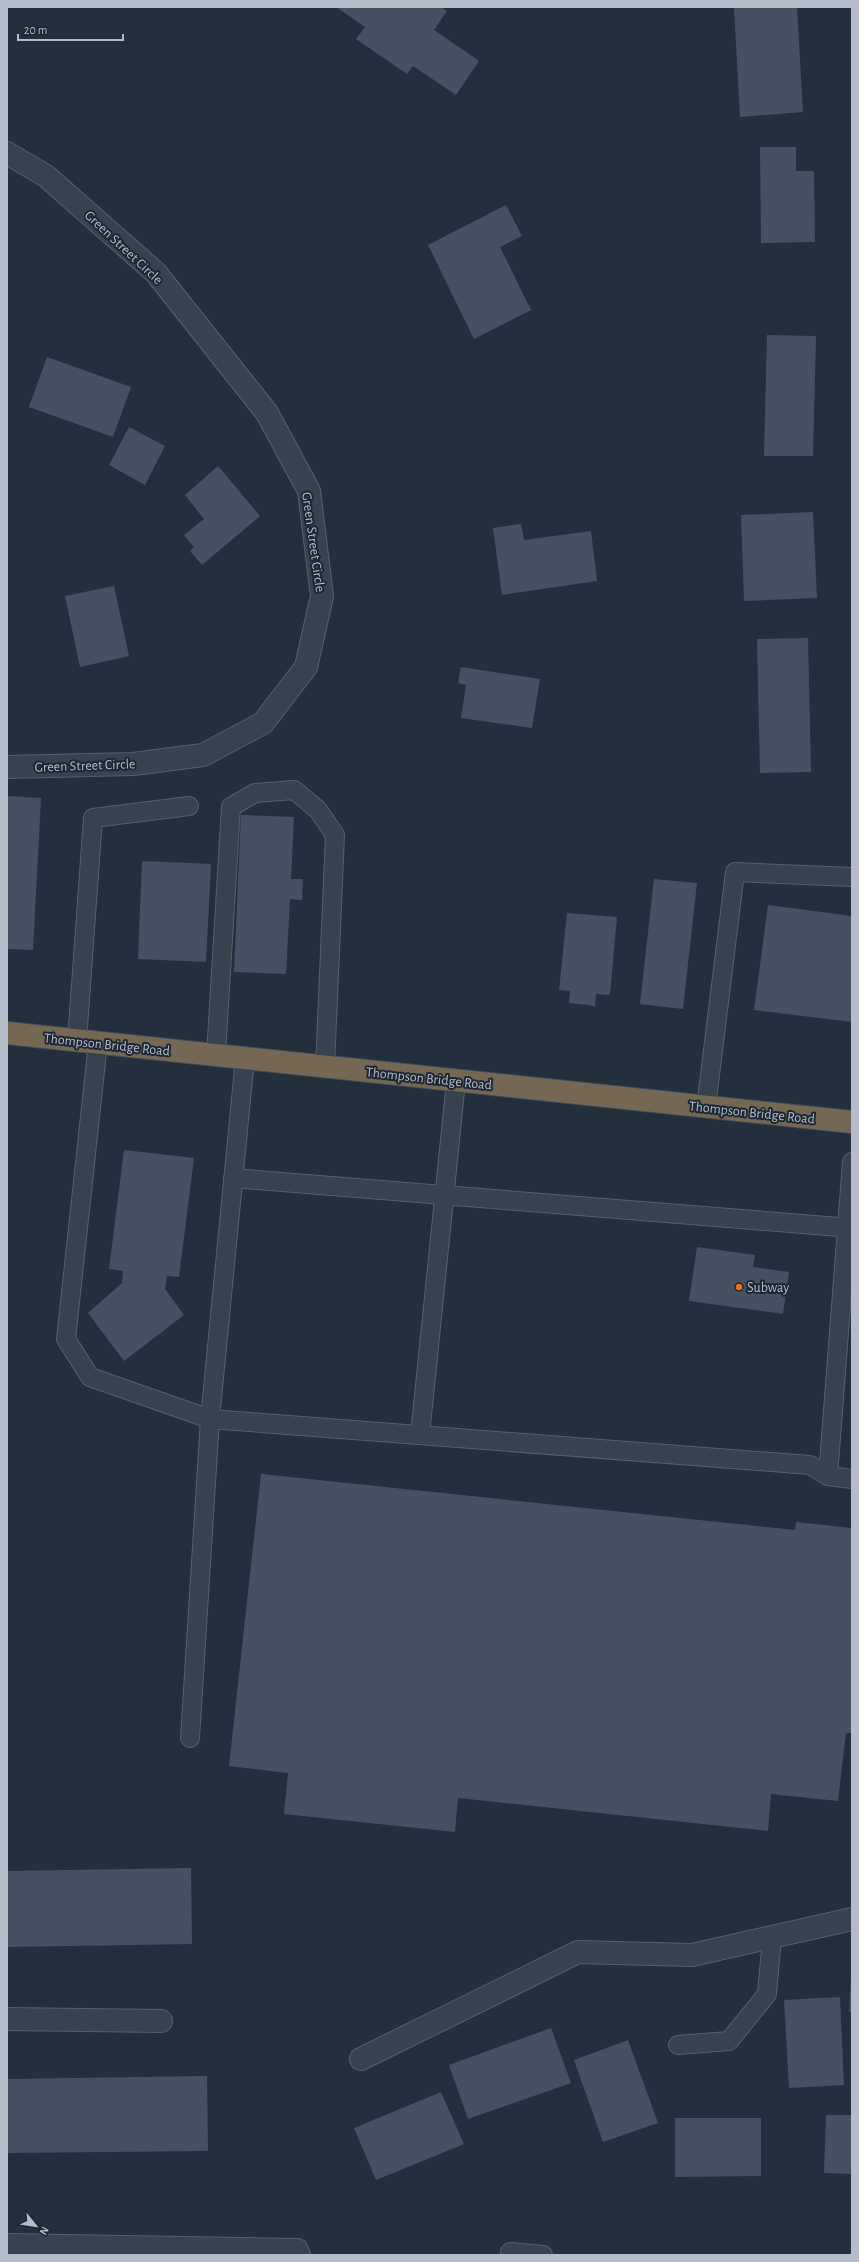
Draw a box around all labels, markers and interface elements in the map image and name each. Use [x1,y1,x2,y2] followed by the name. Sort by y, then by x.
[18,16,123,42] scale bar
[24,24,47,36] text: 20 m
[82,208,165,287] street label: Green Street Circle
[299,491,327,593] street label: Green Street Circle
[34,757,136,775] street label: Green Street Circle
[43,1031,171,1059] street label: Thompson Bridge Road
[365,1065,493,1093] street label: Thompson Bridge Road
[688,1099,816,1127] street label: Thompson Bridge Road
[747,1281,789,1295] place label: Subway
[734,1282,744,1292] marker: Subway
[16,2206,56,2246] north arrow
[38,2225,51,2237] text: N

